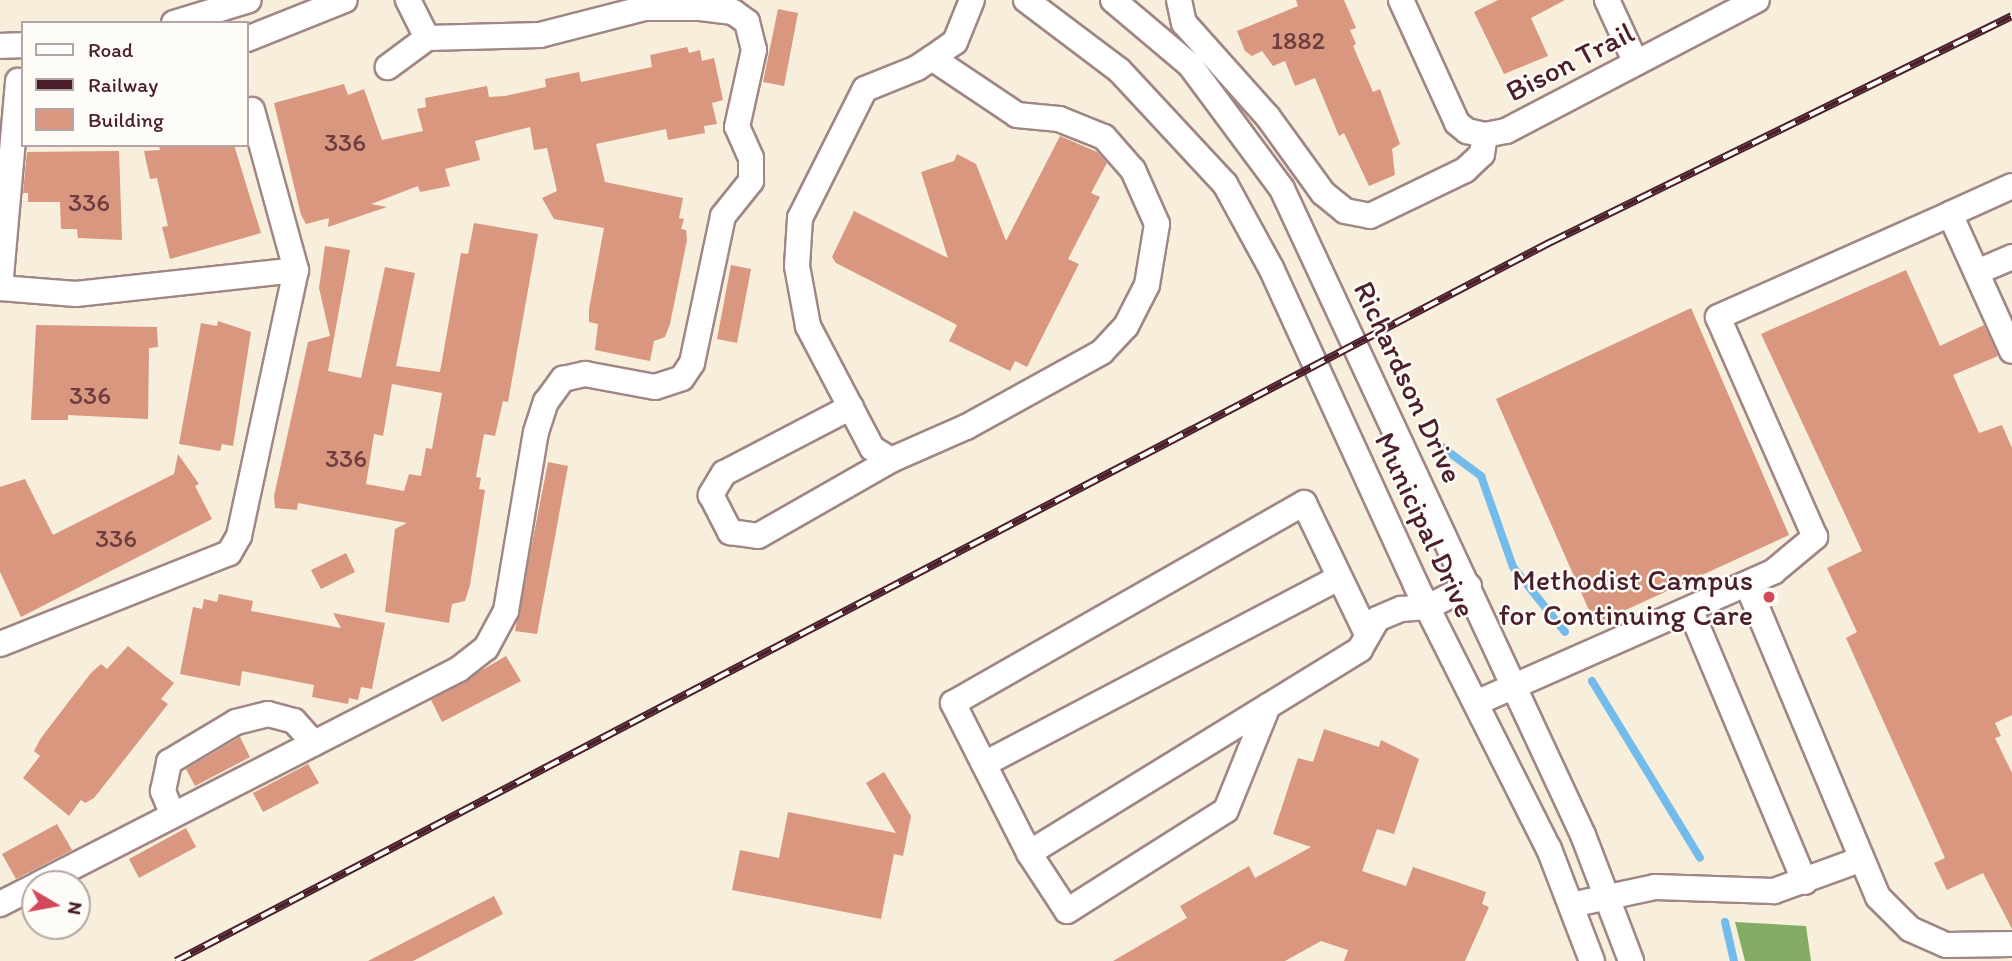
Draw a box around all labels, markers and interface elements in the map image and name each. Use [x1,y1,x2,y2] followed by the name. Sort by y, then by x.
[1501,15,1639,109] street label: Bison Trail
[21,21,248,147] legend
[1271,25,1325,57] house number: 1882
[88,37,133,62] text: Road
[88,72,158,97] text: Railway
[88,107,164,132] text: Building
[324,127,366,159] house number: 336
[68,187,110,219] house number: 336
[1346,275,1470,489] street label: Richardson Drive
[69,380,111,412] house number: 336
[1366,427,1484,623] street label: Municipal Drive
[325,443,367,475] house number: 336
[95,523,137,555] house number: 336
[1497,562,1753,632] place label: Methodist Campus for Continuing Care
[1759,587,1779,607] marker: Methodist Campus for Continuing Care
[21,870,91,940] north arrow
[63,900,88,917] text: N

